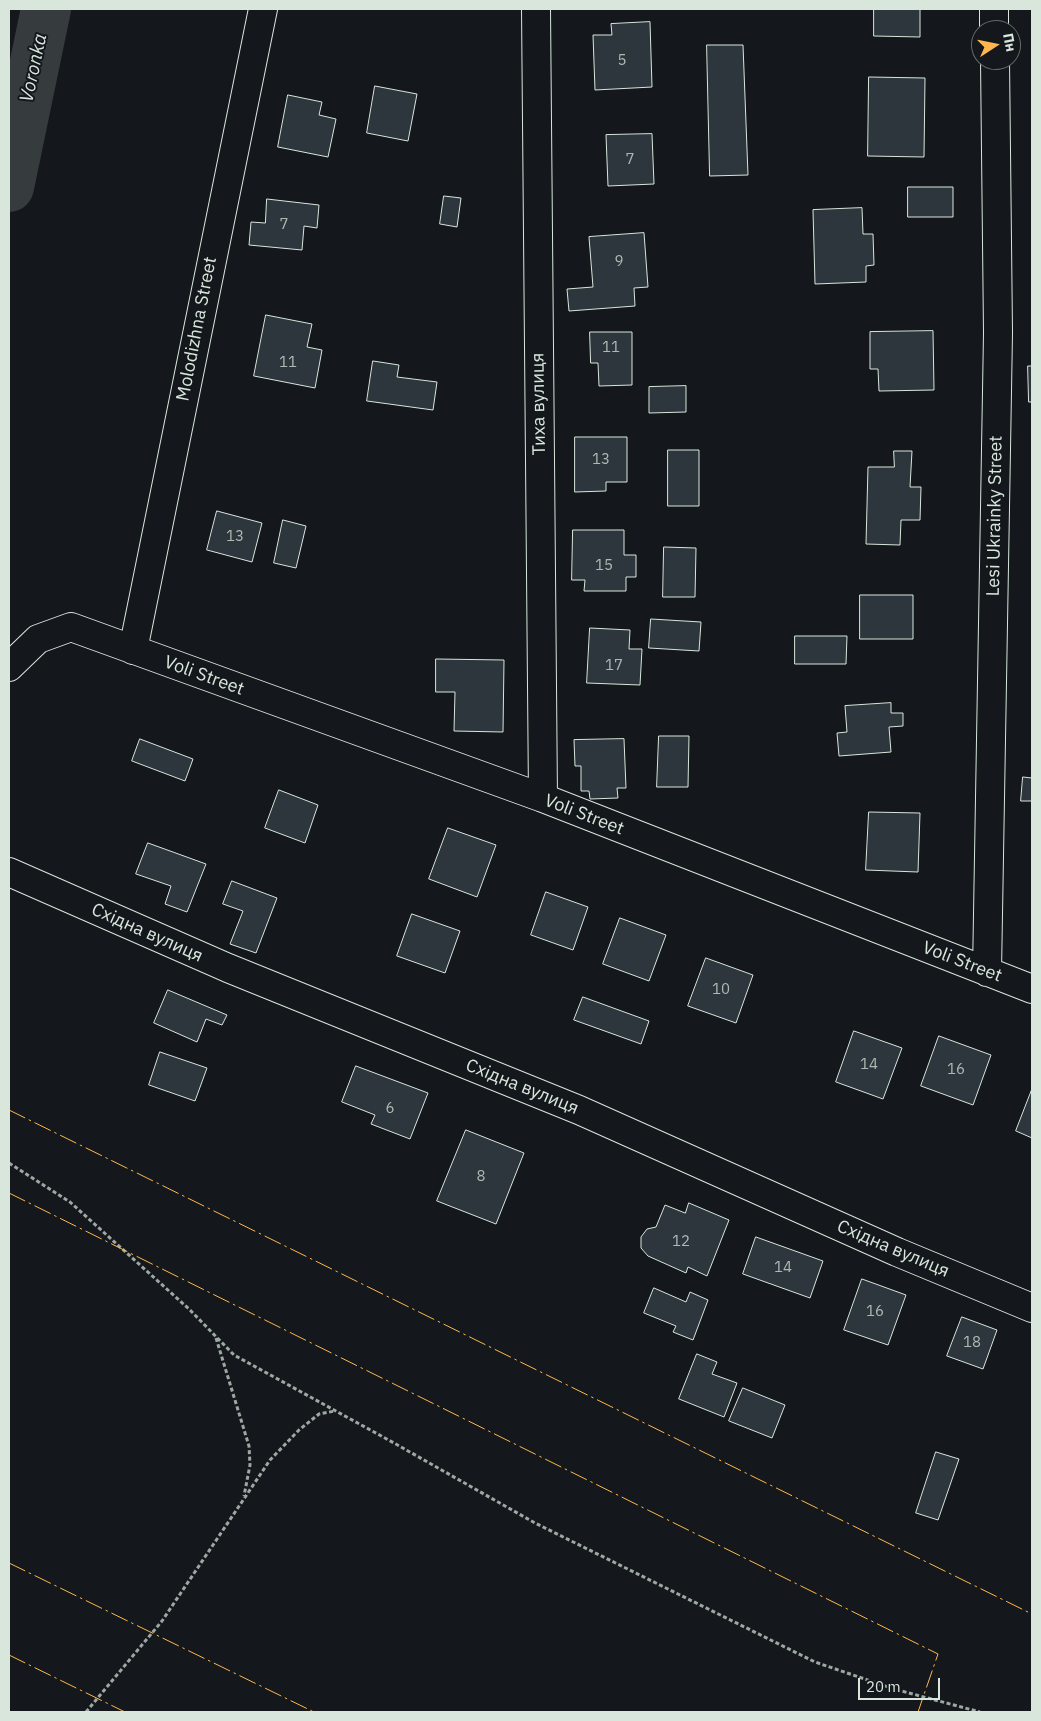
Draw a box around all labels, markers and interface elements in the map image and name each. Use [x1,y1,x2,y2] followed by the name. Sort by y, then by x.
[971,20,1021,70] north arrow
[16,32,52,104] water label: Voronka
[999,32,1020,53] text: Пн
[618,52,626,70] house number: 5
[626,151,634,169] house number: 7
[280,216,288,234] house number: 7
[615,253,623,271] house number: 9
[172,255,222,403] street label: Molodizhna Street
[602,339,620,357] house number: 11
[527,352,551,456] street label: Тиха вулиця
[279,354,297,372] house number: 11
[983,435,1007,597] street label: Lesi Ukrainky Street
[592,451,610,469] house number: 13
[226,528,244,546] house number: 13
[595,557,613,575] house number: 15
[161,652,247,700] street label: Voli Street
[605,657,623,675] house number: 17
[541,790,627,840] street label: Voli Street
[88,899,206,967] street label: Східна вулиця
[919,937,1005,987] street label: Voli Street
[712,981,730,999] house number: 10
[462,1055,582,1119] street label: Східна вулиця
[860,1056,878,1074] house number: 14
[947,1061,965,1079] house number: 16
[386,1100,394,1118] house number: 6
[477,1168,485,1186] house number: 8
[834,1216,952,1282] street label: Східна вулиця
[672,1233,690,1251] house number: 12
[774,1259,792,1277] house number: 14
[866,1303,884,1321] house number: 16
[963,1334,981,1352] house number: 18
[861,1668,944,1700] scale bar
[866,1677,901,1696] text: 20 m

